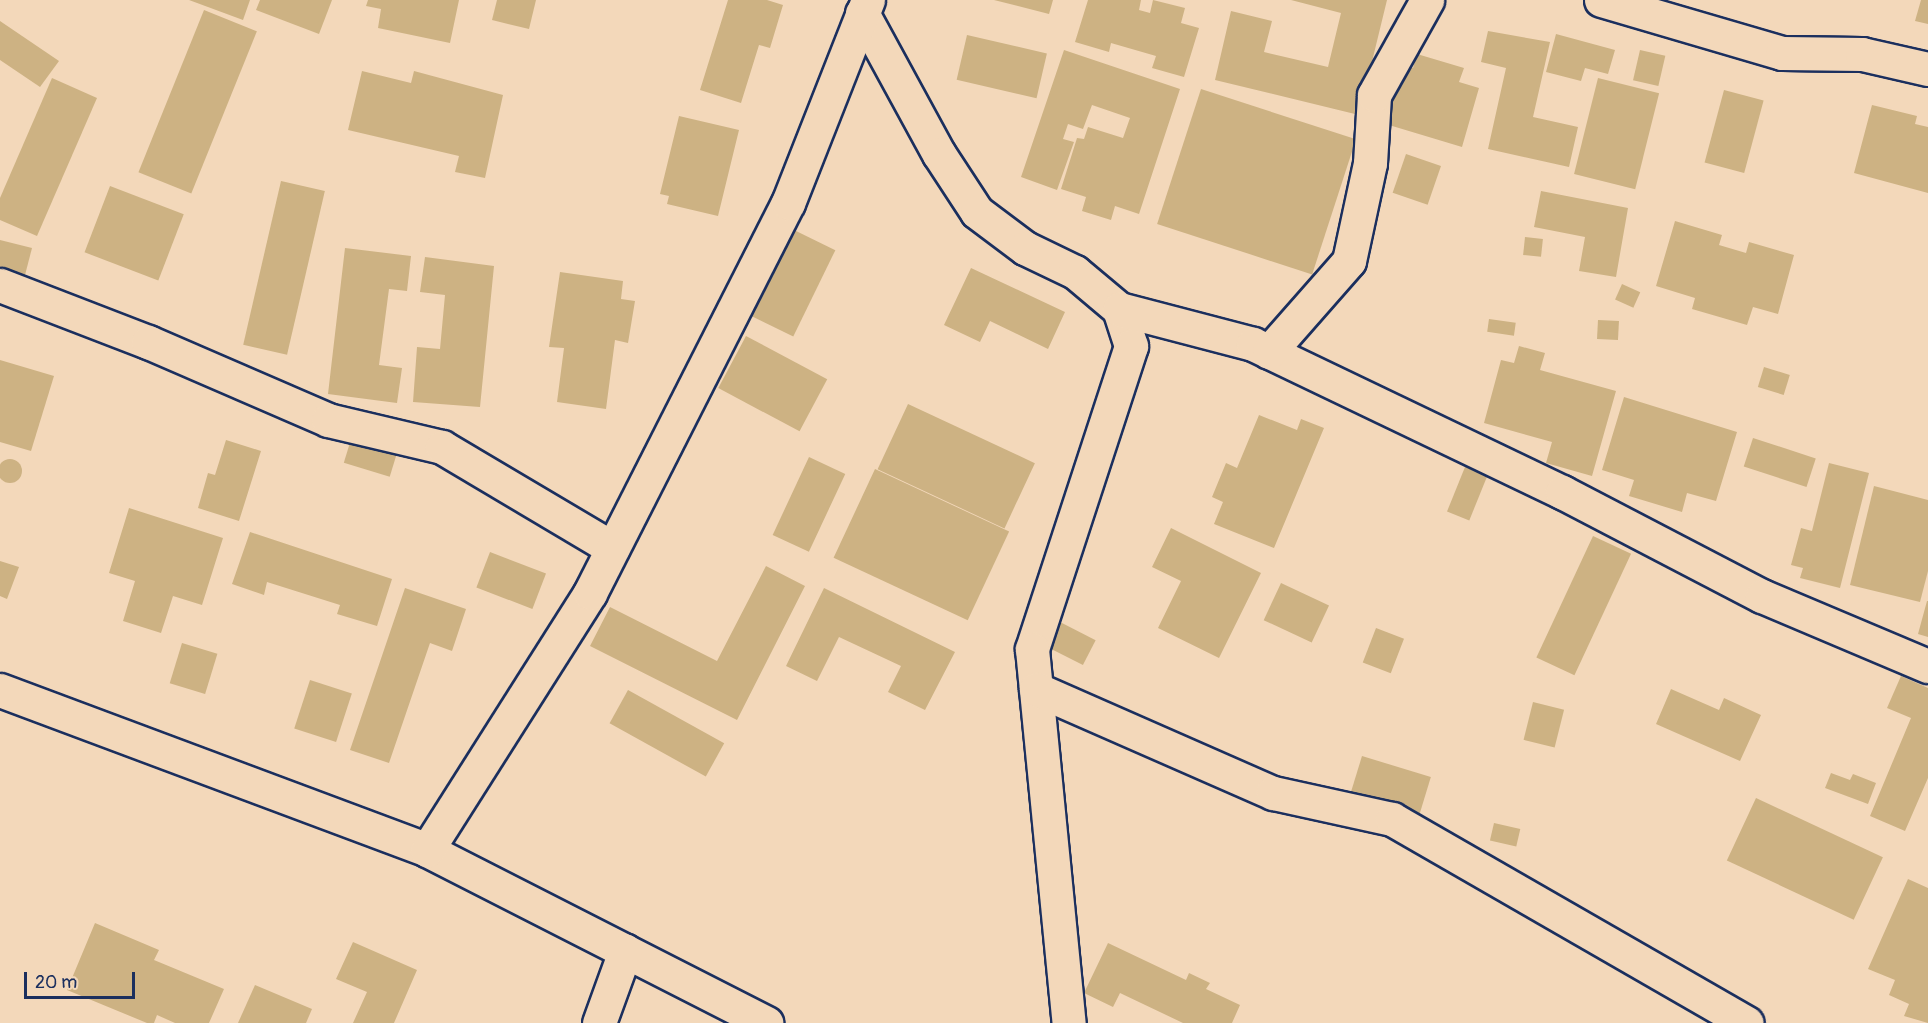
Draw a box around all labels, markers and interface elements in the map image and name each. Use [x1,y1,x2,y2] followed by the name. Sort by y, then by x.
[27,960,138,998] scale bar
[35,971,77,994] text: 20 m

